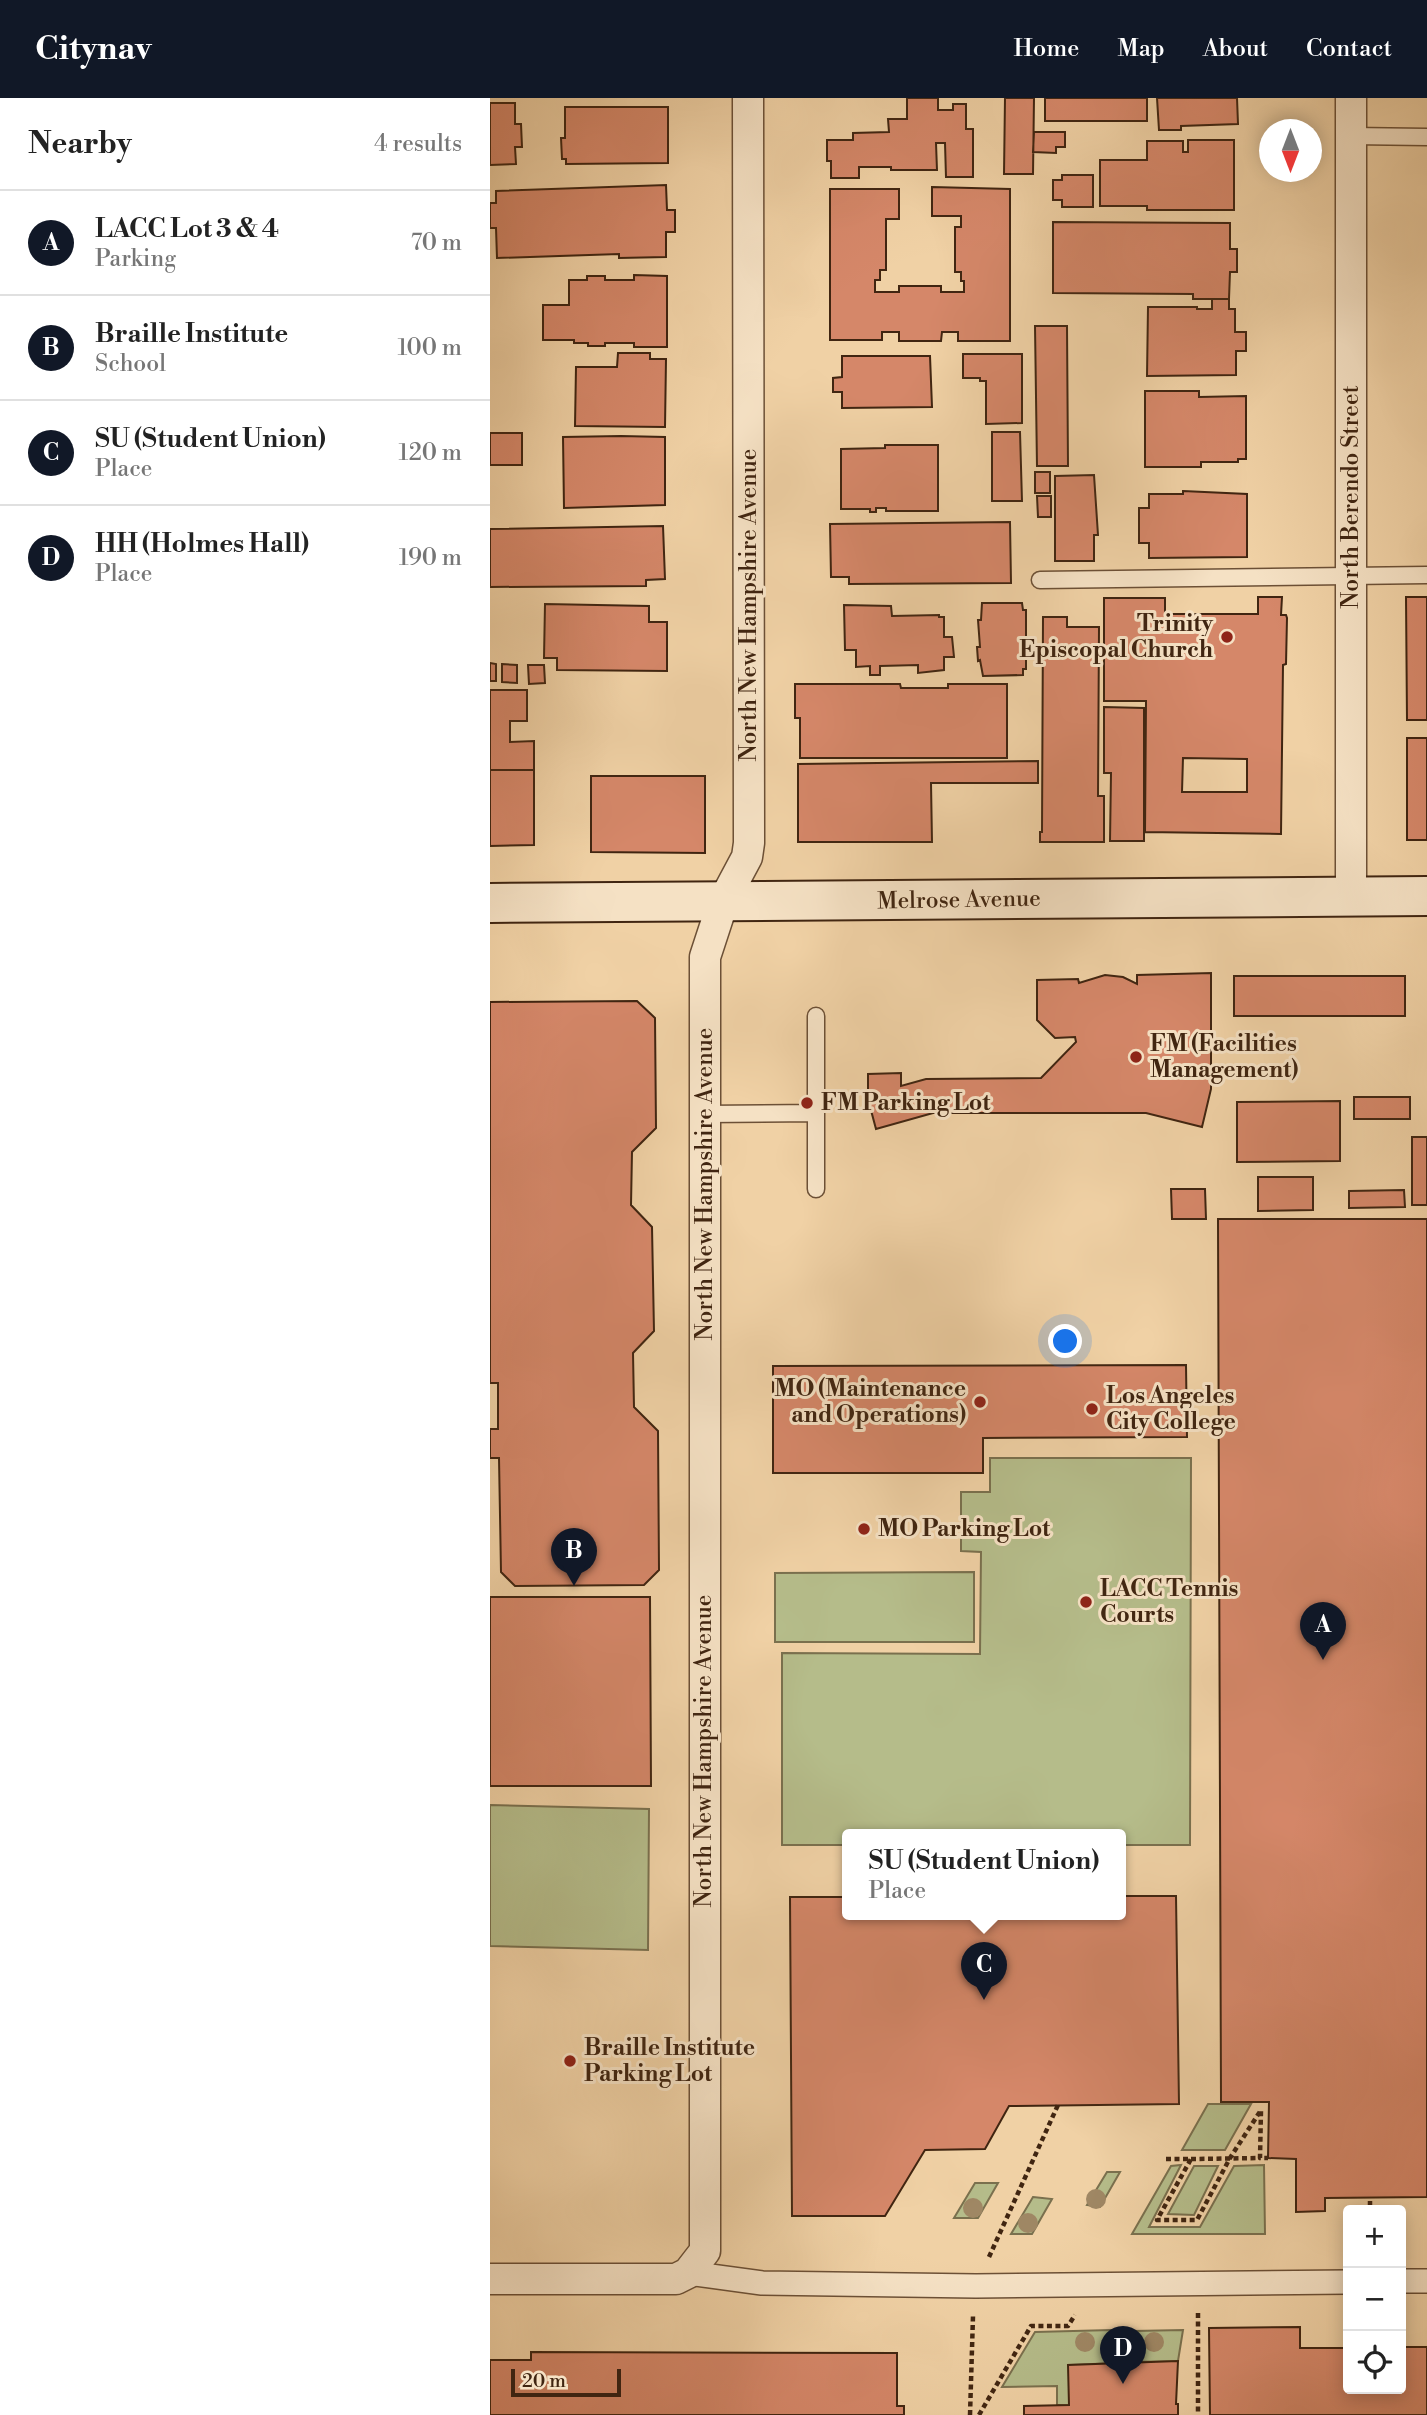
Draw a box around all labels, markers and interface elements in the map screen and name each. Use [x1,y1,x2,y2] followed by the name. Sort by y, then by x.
[35,29,152,70] text: Citynav
[1014,34,1079,64] text: Home
[1117,34,1165,64] text: Map
[1203,34,1268,64] text: About
[1306,34,1392,64] text: Contact
[1259,119,1322,182] north arrow
[28,125,132,163] text: Nearby
[374,130,462,158] text: 4 results
[95,213,279,245] text: LACC Lot 3 & 4
[43,229,59,257] text: A
[411,229,462,257] text: 70 m
[95,245,176,273] text: Parking
[95,318,288,350] text: Braille Institute
[42,334,60,362] text: B
[397,334,462,362] text: 100 m
[95,350,166,378] text: School
[1337,385,1365,609] street label: North Berendo Street
[95,423,326,455] text: SU (Student Union)
[43,439,59,467] text: C
[398,439,462,467] text: 120 m
[735,449,763,761] street label: North New Hampshire Avenue
[95,455,152,483] text: Place
[95,528,309,560] text: HH (Holmes Hall)
[42,544,60,572] text: D
[399,544,462,572] text: 190 m
[95,560,152,588] text: Place
[1019,610,1213,664] place label: Trinity Episcopal Church
[1219,629,1235,645] marker: Trinity Episcopal Church
[877,885,1041,915] street label: Melrose Avenue
[691,1028,719,1340] street label: North New Hampshire Avenue
[1150,1030,1298,1084] place label: FM (Facilities Management)
[1128,1049,1144,1065] marker: FM (Facilities Management)
[821,1089,991,1117] place label: FM Parking Lot
[799,1095,815,1111] marker: FM Parking Lot
[1048,1324,1082,1358] your location
[774,1375,966,1429] place label: MO (Maintenance and Operations)
[1106,1382,1236,1436] place label: Los Angeles City College
[972,1394,988,1410] marker: MO (Maintenance and Operations)
[1084,1401,1100,1417] marker: Los Angeles City College
[878,1515,1051,1543] place label: MO Parking Lot
[856,1521,872,1537] marker: MO Parking Lot
[551,1528,597,1586] pin: B
[1100,1575,1239,1629] place label: LACC Tennis Courts
[1078,1594,1094,1610] marker: LACC Tennis Courts
[690,1595,718,1907] street label: North New Hampshire Avenue
[1300,1602,1346,1660] pin: A
[842,1829,1126,1920] popup
[869,1845,1099,1877] text: SU (Student Union)
[869,1877,926,1905] text: Place
[961,1942,1007,2000] pin: C
[584,2034,755,2088] place label: Braille Institute Parking Lot
[562,2053,578,2069] marker: Braille Institute Parking Lot
[1343,2205,1406,2394] map controls
[1343,2205,1406,2268] button: +
[1343,2268,1406,2331] button: −
[1100,2326,1146,2384] pin: D
[1343,2331,1406,2394] button: locate
[511,2366,621,2398] scale bar
[522,2369,566,2393] text: 20 m

